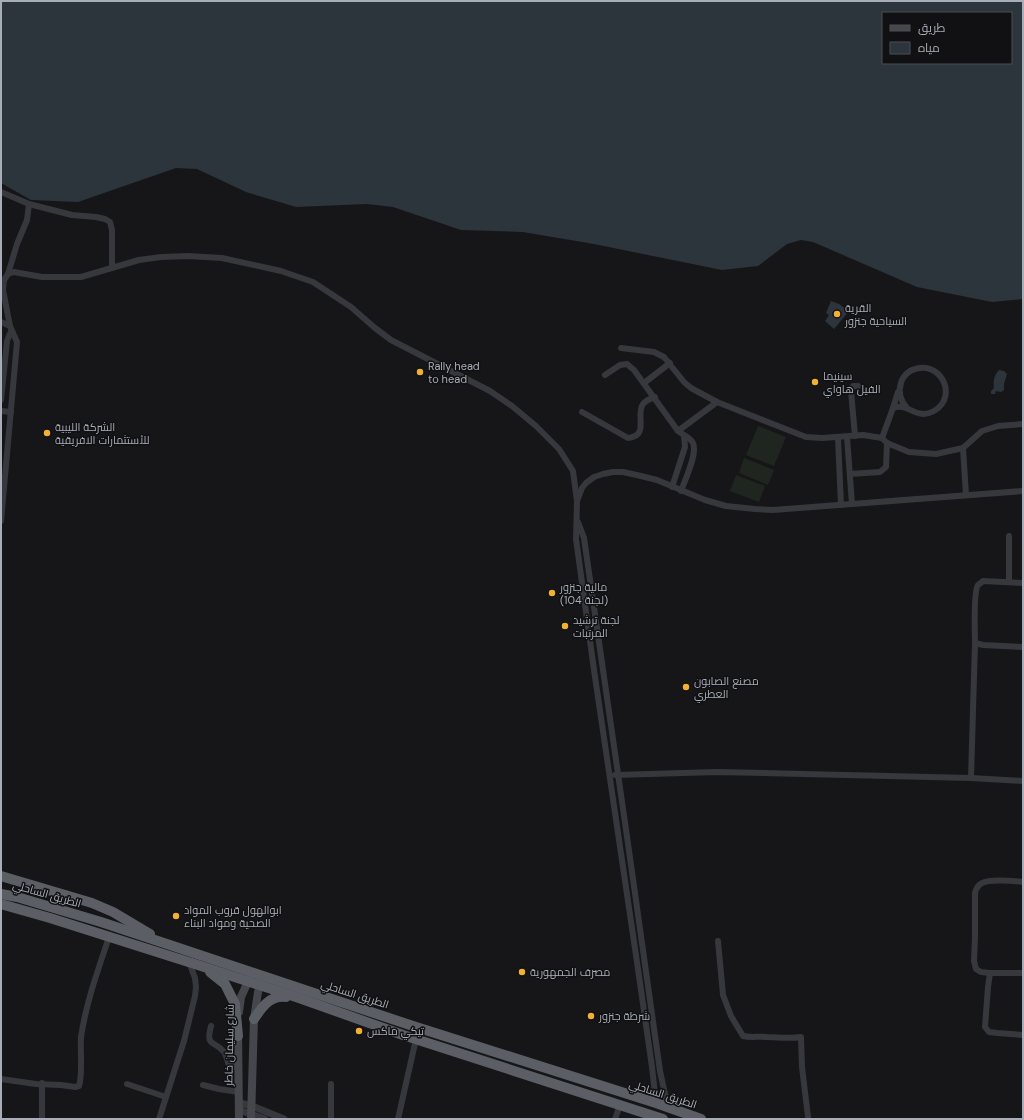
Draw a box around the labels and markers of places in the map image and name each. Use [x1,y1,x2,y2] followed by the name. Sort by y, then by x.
[844,301,907,328] place label: القرية السياحية جنزور
[832,309,842,319] marker: القرية السياحية جنزور
[428,359,480,386] place label: Rally head to head
[415,367,425,377] marker: Rally head to head
[823,369,881,398] place label: سينيما الفيل هاواي
[810,377,820,387] marker: سينيما الفيل هاواي
[55,420,150,447] place label: الشركة الليبية للأستثمارات الافريقية
[42,428,52,438] marker: الشركة الليبية للأستثمارات الافريقية
[559,580,608,607] place label: مالية جنزور (لجنة 104)
[547,588,557,598] marker: مالية جنزور (لجنة 104)
[573,613,620,640] place label: لجنة ترشيد المرتبات
[560,621,570,631] marker: لجنة ترشيد المرتبات
[694,674,759,703] place label: مصنع الصابون العطري
[681,682,691,692] marker: مصنع الصابون العطري
[184,903,282,930] place label: ابوالهول قروب المواد الصحية ومواد البناء
[171,911,181,921] marker: ابوالهول قروب المواد الصحية ومواد البناء
[530,965,610,979] place label: مصرف الجمهورية
[517,967,527,977] marker: مصرف الجمهورية
[598,1009,650,1023] place label: شرطة جنزور
[586,1011,596,1021] marker: شرطة جنزور
[367,1024,424,1040] place label: تيكي ماكس
[354,1026,364,1036] marker: تيكي ماكس

